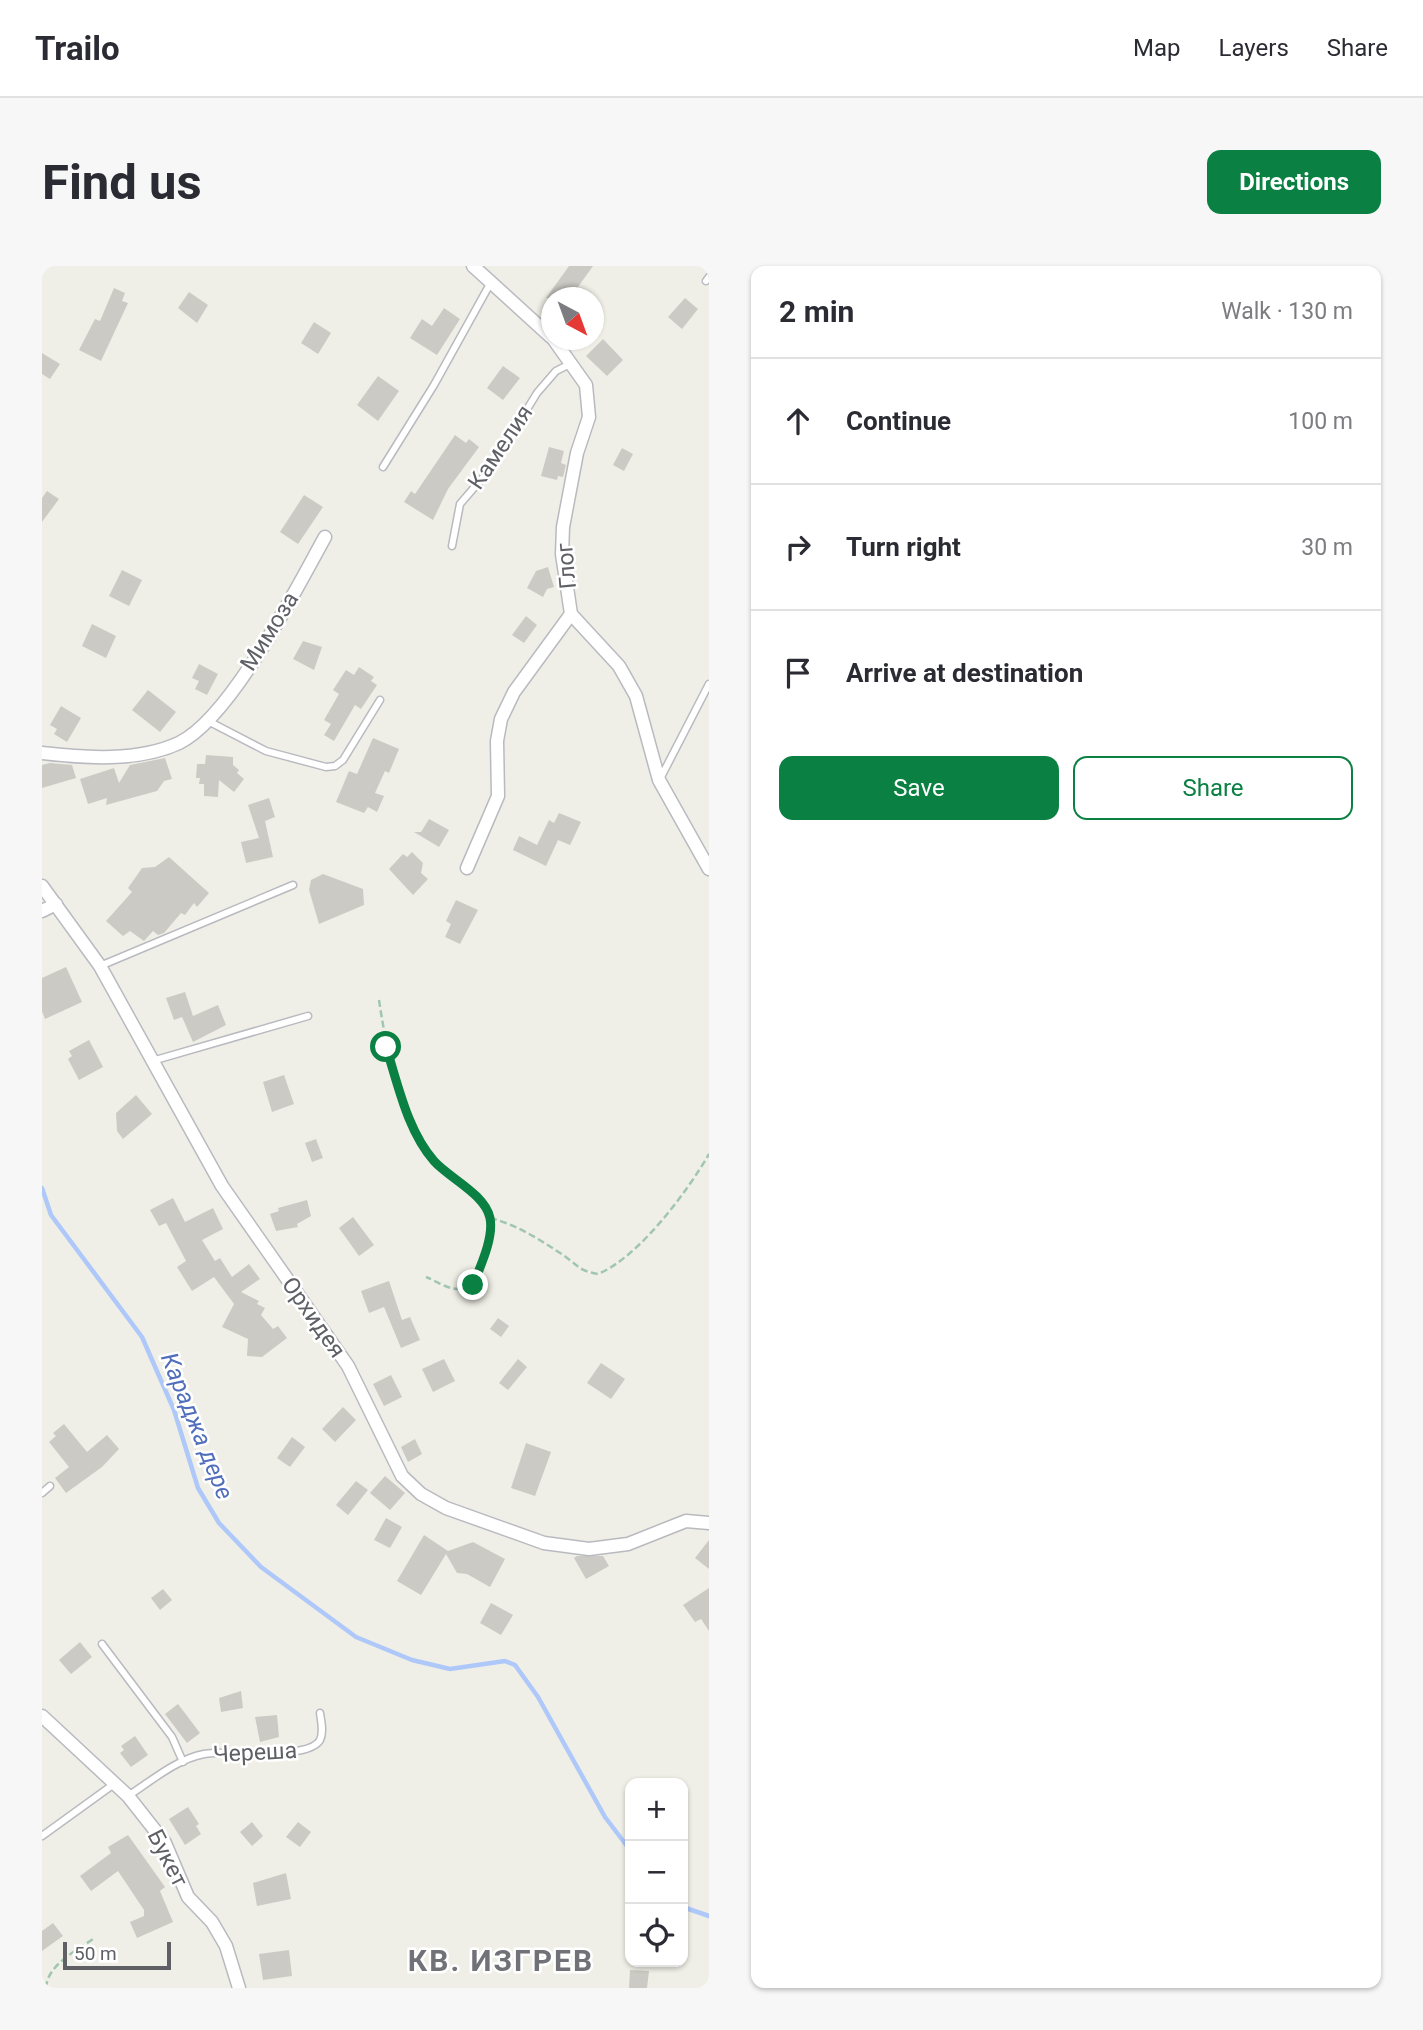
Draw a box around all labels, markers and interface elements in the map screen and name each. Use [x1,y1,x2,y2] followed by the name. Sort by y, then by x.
[35,29,120,68] text: Trailo
[1133,34,1181,62] text: Map
[1219,34,1289,62] text: Layers
[1327,34,1388,62] text: Share
[1207,150,1381,214] button: Directions
[42,154,202,211] text: Find us
[541,287,604,350] north arrow
[779,294,854,329] text: 2 min
[1221,298,1353,325] text: Walk · 130 m
[462,400,538,495] street label: Камелия
[779,402,817,440] icon: ahead
[846,406,951,436] text: Continue
[1288,408,1353,435] text: 100 m
[779,528,817,566] icon: right
[846,532,961,562] text: Turn right
[1301,534,1353,561] text: 30 m
[551,541,582,590] street label: Глог
[235,587,304,676] street label: Мимоза
[779,654,817,692] icon: arrive
[846,658,1083,688] text: Arrive at destination
[779,756,1059,820] button: Save
[1073,756,1353,820] button: Share
[370,1031,401,1062] route start
[457,1269,488,1300] route end
[276,1272,351,1363] street label: Орхидея
[155,1349,239,1503] water label: Караджа дере
[212,1737,298,1768] street label: Череша
[625,1778,688,1967] map controls
[625,1778,688,1841] button: +
[142,1825,193,1891] street label: Букет
[625,1841,688,1904] button: −
[625,1904,688,1967] button: locate
[63,1939,172,1971] scale bar
[74,1942,117,1965] text: 50 m
[408,1943,594,1978] district label: КВ. ИЗГРЕВ

